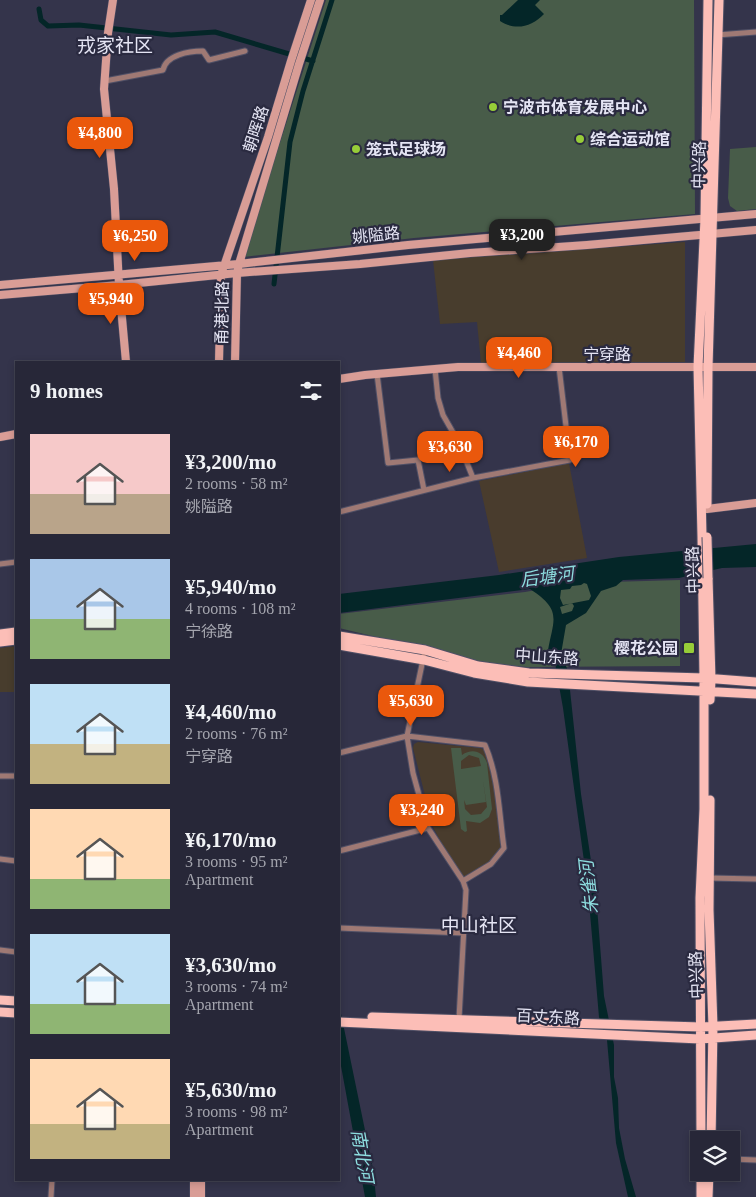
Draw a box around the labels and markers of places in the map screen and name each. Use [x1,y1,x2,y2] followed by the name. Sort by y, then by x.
[503,99,647,116] place label: 宁波市体育发展中心
[487,101,499,113] marker: 宁波市体育发展中心
[59,116,141,159] pin: ¥4,800
[590,131,670,148] place label: 综合运动馆
[574,133,586,145] marker: 综合运动馆
[366,140,446,158] place label: 笼式足球场
[350,143,362,155] marker: 笼式足球场
[481,218,563,261] pin: ¥3,200
[94,220,176,262] pin: ¥6,250
[70,282,152,325] pin: ¥5,940
[478,336,560,379] pin: ¥4,460
[535,426,617,468] pin: ¥6,170
[409,430,491,473] pin: ¥3,630
[614,640,678,657] place label: 樱花公园
[682,641,696,655] marker: 樱花公园
[370,684,452,727] pin: ¥5,630
[381,794,463,836] pin: ¥3,240

